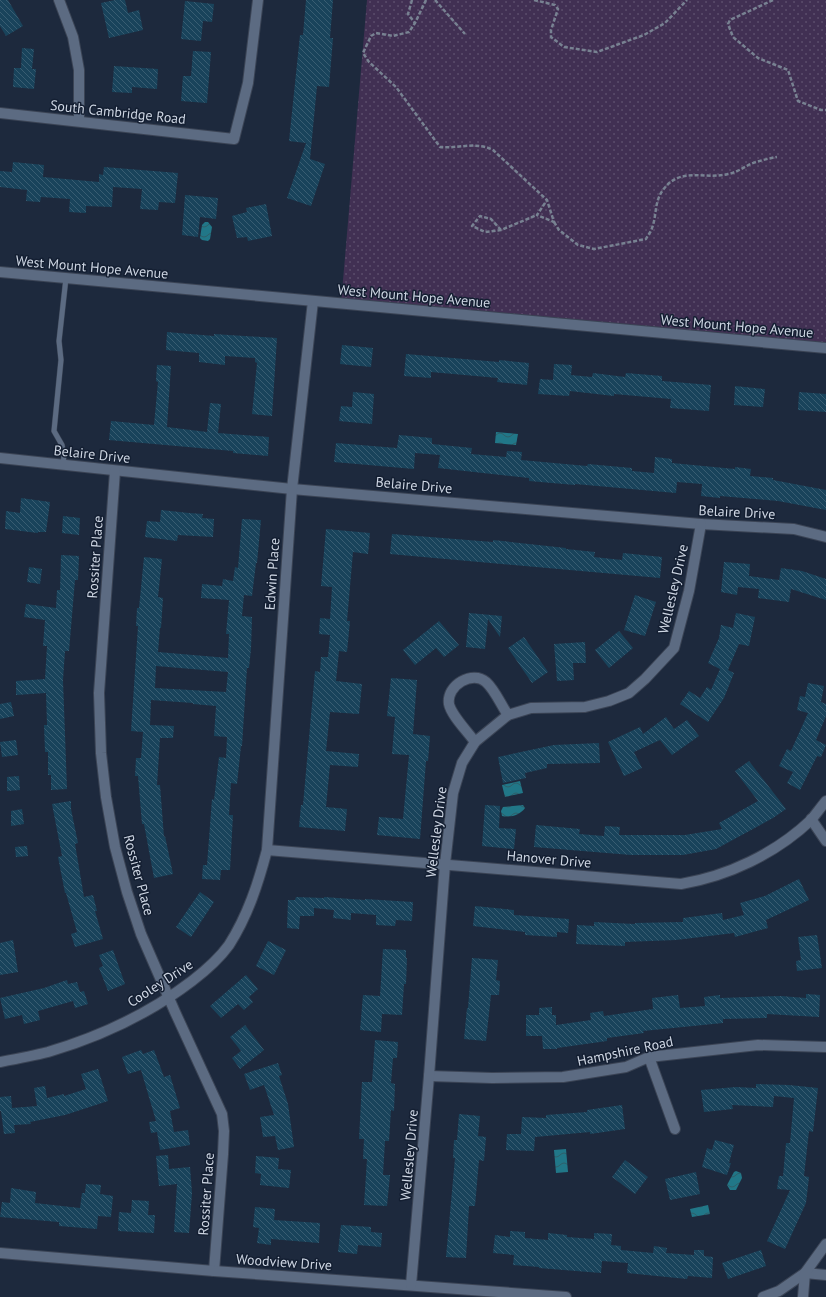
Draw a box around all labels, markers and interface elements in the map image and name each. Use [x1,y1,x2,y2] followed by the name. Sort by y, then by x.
[49,96,187,128] street label: South Cambridge Road
[15,251,169,283] street label: West Mount Hope Avenue
[337,280,491,312] street label: West Mount Hope Avenue
[660,310,814,342] street label: West Mount Hope Avenue
[53,441,131,467] street label: Belaire Drive
[375,473,453,497] street label: Belaire Drive
[698,501,776,523] street label: Belaire Drive
[83,515,107,599] street label: Rossiter Place
[260,537,284,611] street label: Edwin Place
[654,542,692,636] street label: Wellesley Drive
[422,786,450,878] street label: Wellesley Drive
[120,833,158,917] street label: Rossiter Place
[506,846,592,872] street label: Hanover Drive
[124,955,196,1011] street label: Cooley Drive
[575,1032,675,1070] street label: Hampshire Road
[396,1109,422,1201] street label: Wellesley Drive
[194,1152,218,1236] street label: Rossiter Place
[235,1250,333,1274] street label: Woodview Drive

